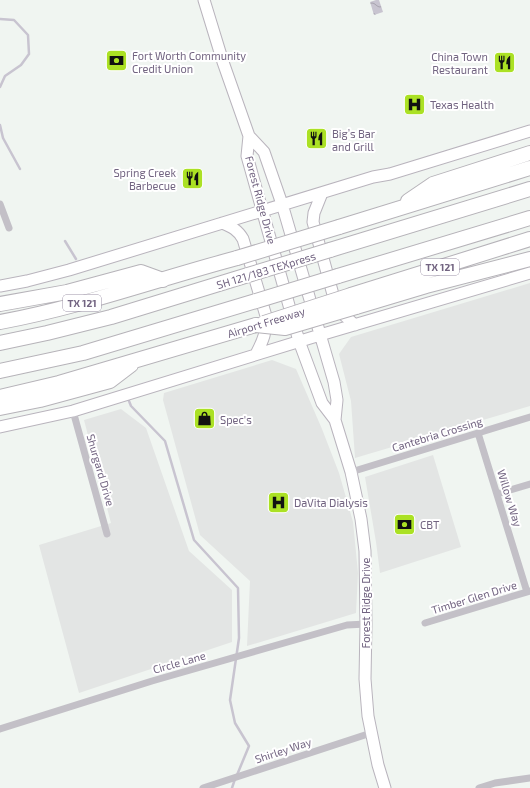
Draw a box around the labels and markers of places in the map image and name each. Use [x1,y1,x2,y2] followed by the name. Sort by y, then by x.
[104,48,130,74] bank icon: Fort Worth Community Credit Union
[132,49,246,75] place label: Fort Worth Community Credit Union
[491,49,517,75] restaurant icon: China Town Restaurant
[431,50,488,76] place label: China Town Restaurant
[401,91,427,117] hospital icon: Texas Health
[430,98,494,111] place label: Texas Health
[303,126,329,152] restaurant icon: Big’s Bar and Grill
[332,127,376,153] place label: Big’s Bar and Grill
[179,165,205,191] restaurant icon: Spring Creek Barbecue
[113,166,176,192] place label: Spring Creek Barbecue
[192,406,218,432] shop icon: Spec's
[220,413,252,426] place label: Spec's
[266,489,292,515] hospital icon: DaVita Dialysis
[294,496,368,509] place label: DaVita Dialysis
[392,511,418,537] bank icon: CBT
[420,518,440,531] place label: CBT

